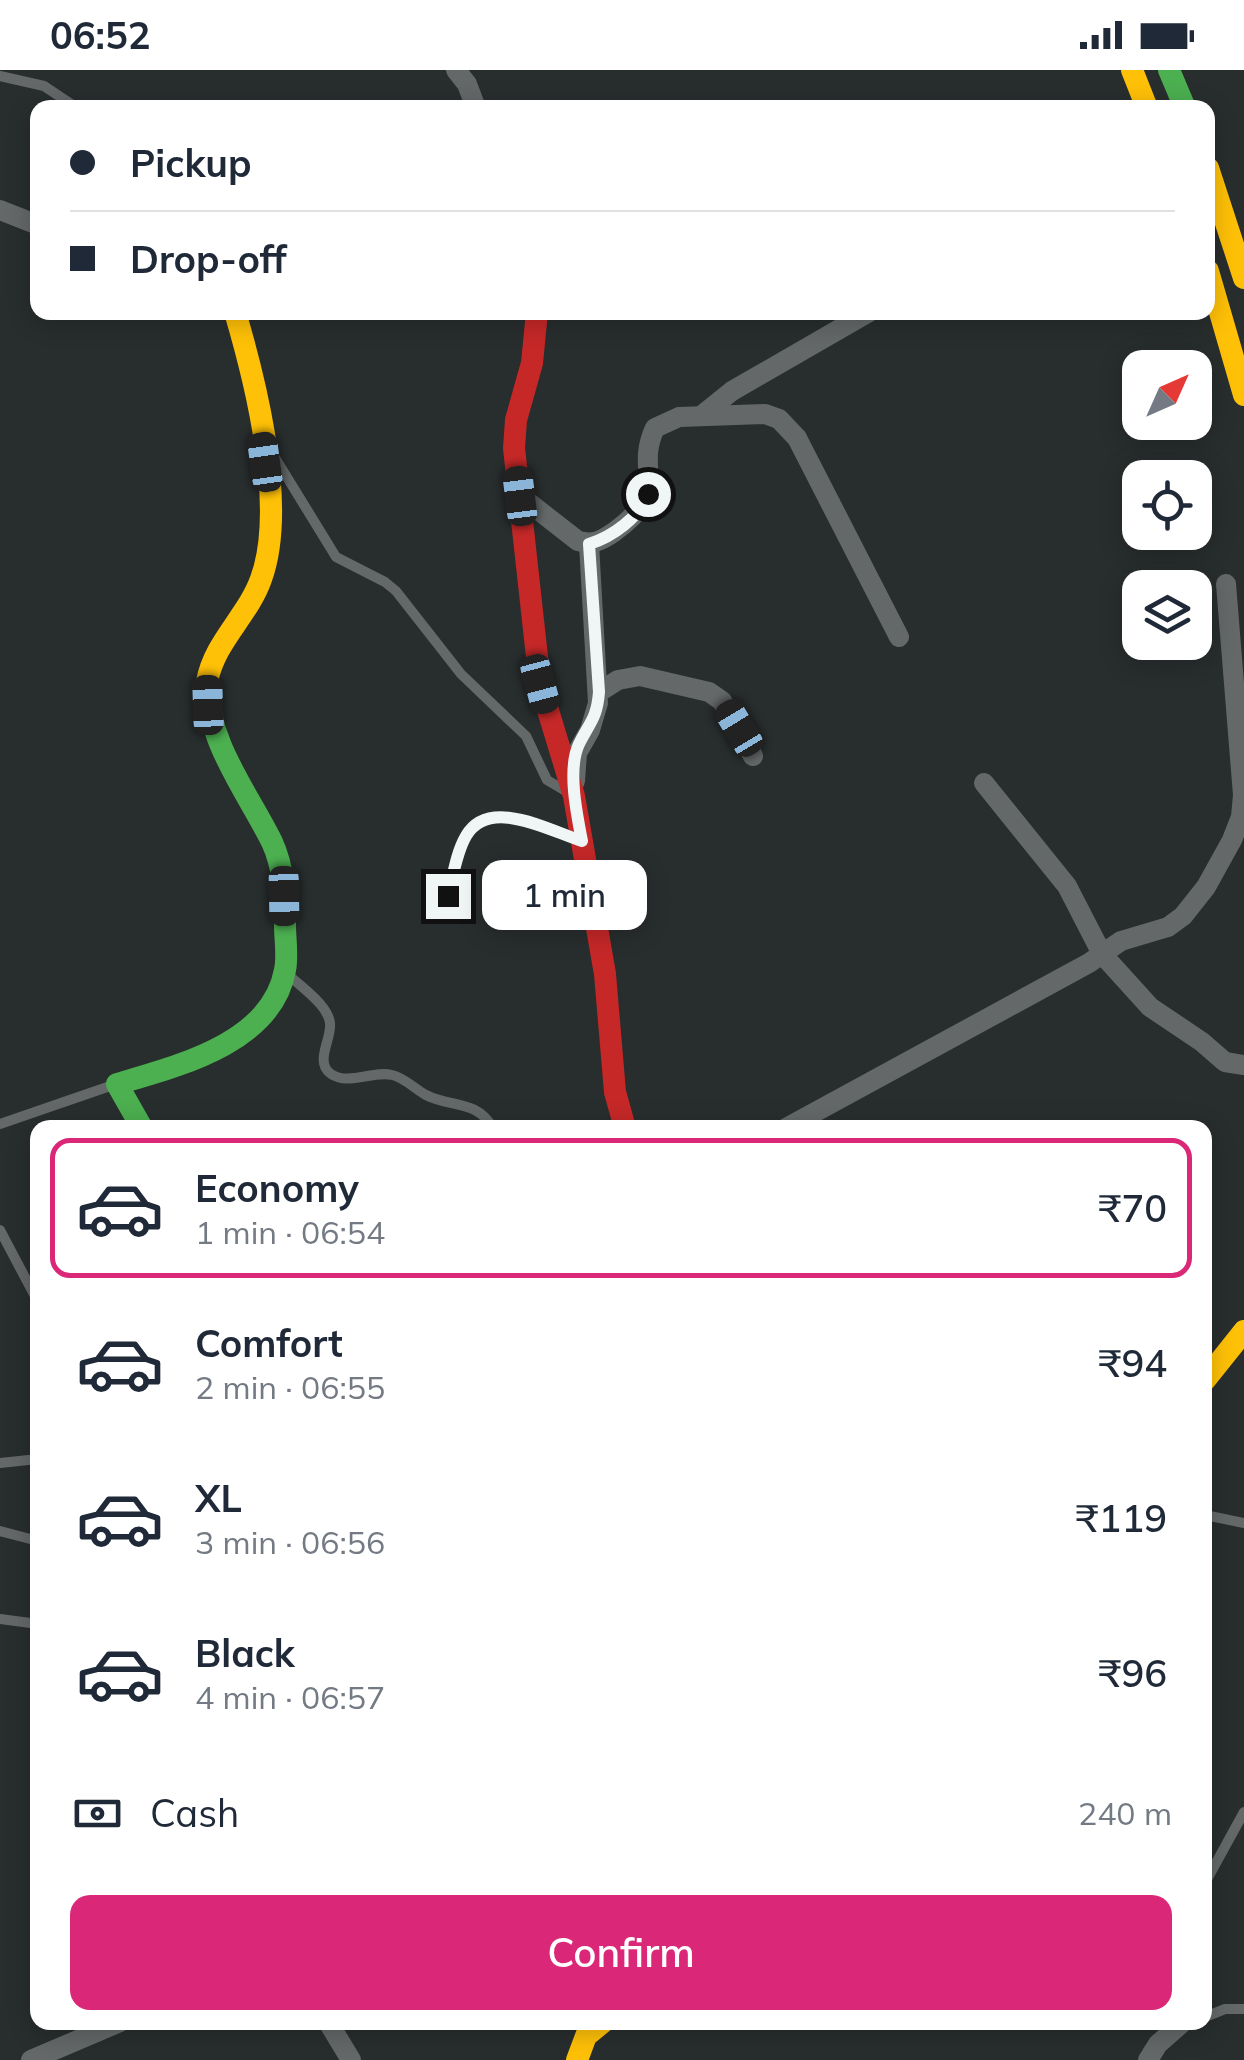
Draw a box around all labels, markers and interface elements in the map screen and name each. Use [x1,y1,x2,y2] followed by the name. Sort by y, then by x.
[50,11,151,59] text: 06:52
[130,139,252,187] text: Pickup
[130,235,287,283] text: Drop-off
[1122,350,1212,440] north arrow
[1122,350,1212,660] map controls
[246,430,284,494] car
[1122,460,1212,550] button: locate
[501,464,539,528] car
[626,472,671,517] route start
[1122,570,1212,660] button: layers
[518,651,562,717] car
[192,674,224,736] car
[711,695,767,761] car
[483,861,648,931] callout: 1 min
[268,866,300,926] car
[426,874,471,919] route end
[523,875,606,915] text: 1 min
[75,1163,165,1253] icon: car
[195,1164,359,1212] text: Economy
[1099,1184,1167,1232] text: ₹70
[195,1212,385,1252] text: 1 min · 06:54
[75,1318,165,1408] icon: car
[195,1319,343,1367] text: Comfort
[1099,1339,1167,1387] text: ₹94
[195,1367,385,1407] text: 2 min · 06:55
[75,1473,165,1563] icon: car
[195,1474,242,1522] text: XL
[1076,1494,1167,1542] text: ₹119
[195,1522,385,1562] text: 3 min · 06:56
[75,1628,165,1718] icon: car
[195,1629,295,1677] text: Black
[1099,1649,1167,1697] text: ₹96
[195,1677,385,1717] text: 4 min · 06:57
[70,1786,125,1841] icon: cash
[150,1789,239,1837] text: Cash
[1078,1793,1172,1833] text: 240 m
[70,1895,1172,2010] button: Confirm

